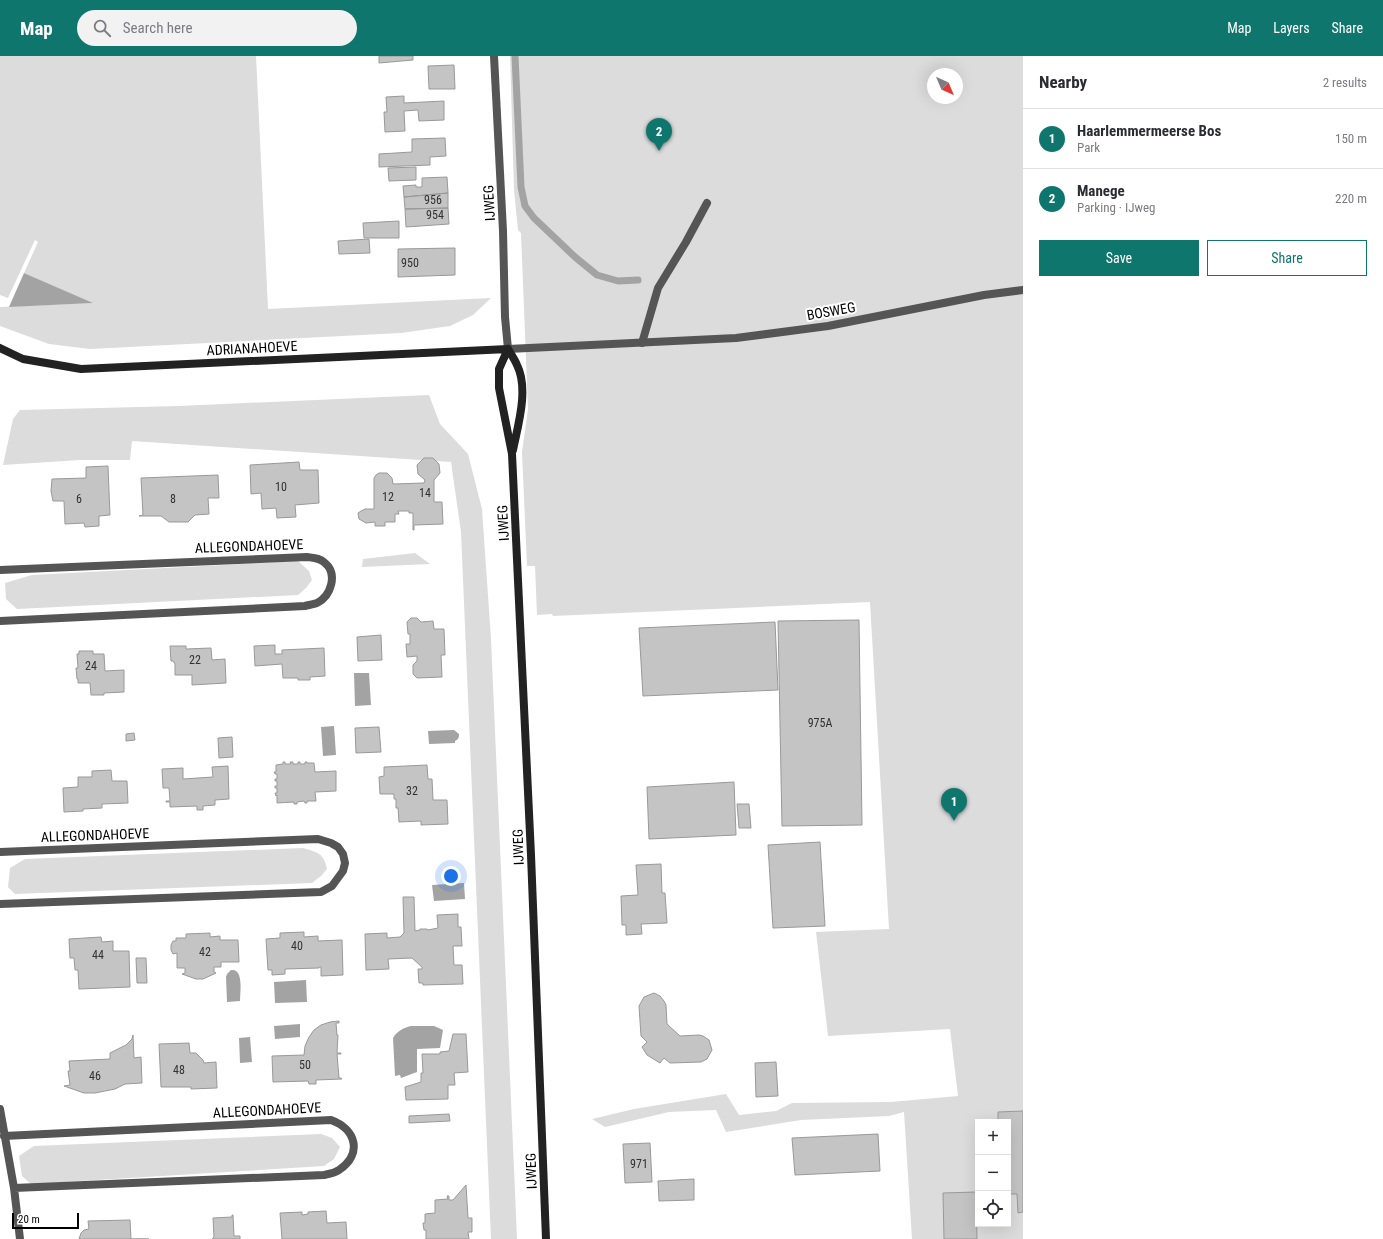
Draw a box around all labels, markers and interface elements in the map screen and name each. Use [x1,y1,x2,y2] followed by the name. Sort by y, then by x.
[77,10,357,46] search box
[20,17,53,40] text: Map
[91,17,113,39] icon: search
[123,19,193,37] text: Search here
[1227,20,1251,36] text: Map
[1273,20,1310,36] text: Layers
[1332,20,1363,36] text: Share
[927,68,963,104] north arrow
[1039,72,1087,92] text: Nearby
[1323,75,1367,90] text: 2 results
[646,118,672,151] pin: 2
[1077,122,1221,140] text: Haarlemmermeerse Bos
[1049,131,1055,146] text: 1
[1335,131,1367,146] text: 150 m
[1077,140,1100,155] text: Park
[1077,182,1125,200] text: Manege
[480,185,498,221] street label: IJWEG
[1049,191,1055,206] text: 2
[1335,191,1367,206] text: 220 m
[424,193,442,207] house number: 956
[1077,200,1156,215] text: Parking · IJweg
[426,208,444,222] house number: 954
[1039,240,1199,276] button: Save
[1207,240,1367,276] button: Share
[401,256,419,270] house number: 950
[805,299,857,323] street label: BOSWEG
[206,338,298,358] street label: ADRIANAHOEVE
[275,480,287,494] house number: 10
[419,486,431,500] house number: 14
[382,490,394,504] house number: 12
[76,492,82,506] house number: 6
[170,492,176,506] house number: 8
[494,505,512,541] street label: IJWEG
[195,536,304,556] street label: ALLEGONDAHOEVE
[189,653,201,667] house number: 22
[85,659,97,673] house number: 24
[808,716,832,730] house number: 975A
[406,784,418,798] house number: 32
[941,788,967,821] pin: 1
[41,825,150,845] street label: ALLEGONDAHOEVE
[509,829,527,865] street label: IJWEG
[441,866,461,886] your location
[291,939,303,953] house number: 40
[199,945,211,959] house number: 42
[92,948,104,962] house number: 44
[299,1058,311,1072] house number: 50
[173,1063,185,1077] house number: 48
[89,1069,101,1083] house number: 46
[212,1099,322,1121] street label: ALLEGONDAHOEVE
[975,1119,1011,1227] map controls
[975,1119,1011,1155] button: +
[522,1153,540,1189] street label: IJWEG
[975,1155,1011,1191] button: −
[630,1157,648,1171] house number: 971
[975,1191,1011,1227] button: locate
[12,1211,79,1230] scale bar
[18,1213,40,1226] text: 20 m

